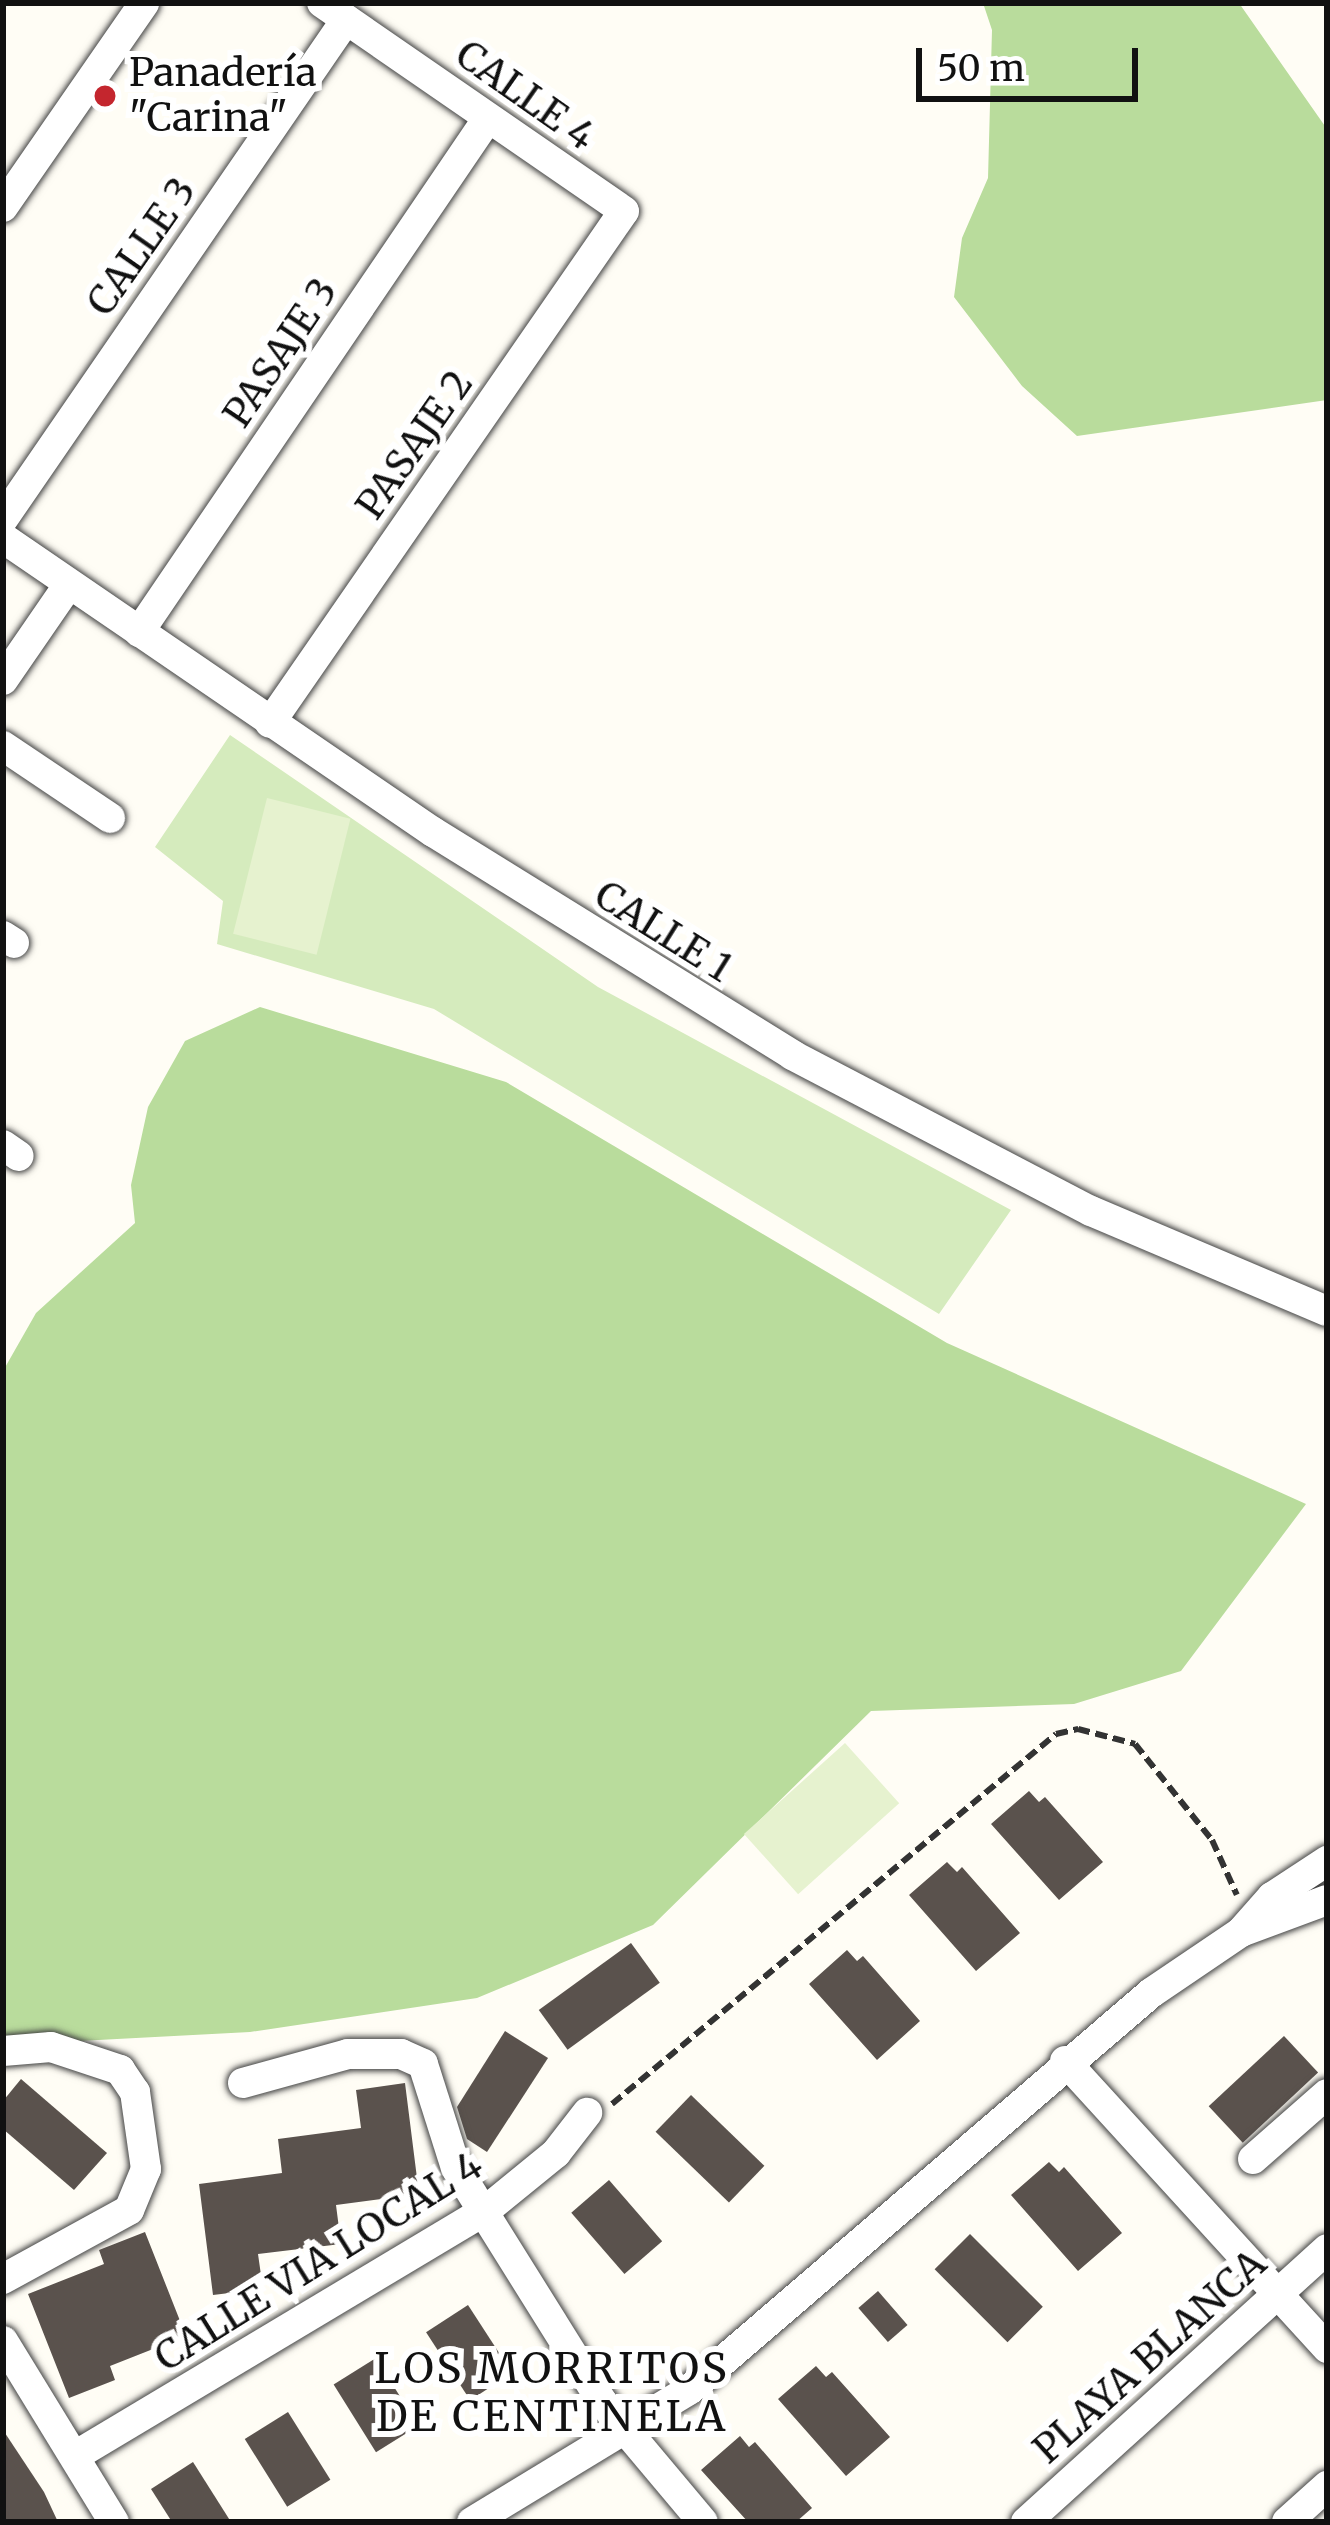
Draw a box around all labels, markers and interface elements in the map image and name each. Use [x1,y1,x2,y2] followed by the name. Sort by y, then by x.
[922,24,1144,98] scale bar
[447,31,603,161] street label: CALLE 4
[937,46,1025,91] text: 50 m
[129,51,317,142] place label: Panadería "Carina"
[92,83,118,109] marker: Panadería "Carina"
[78,169,206,325] street label: CALLE 3
[214,270,348,436] street label: PASAJE 3
[347,362,483,528] street label: PASAJE 2
[586,872,740,992] street label: CALLE 1
[147,2142,491,2382] street label: CALLE VIA LOCAL 4
[1024,2241,1276,2473] street label: PLAYA BLANCA
[374,2343,730,2442] district label: LOS MORRITOS DE CENTINELA

